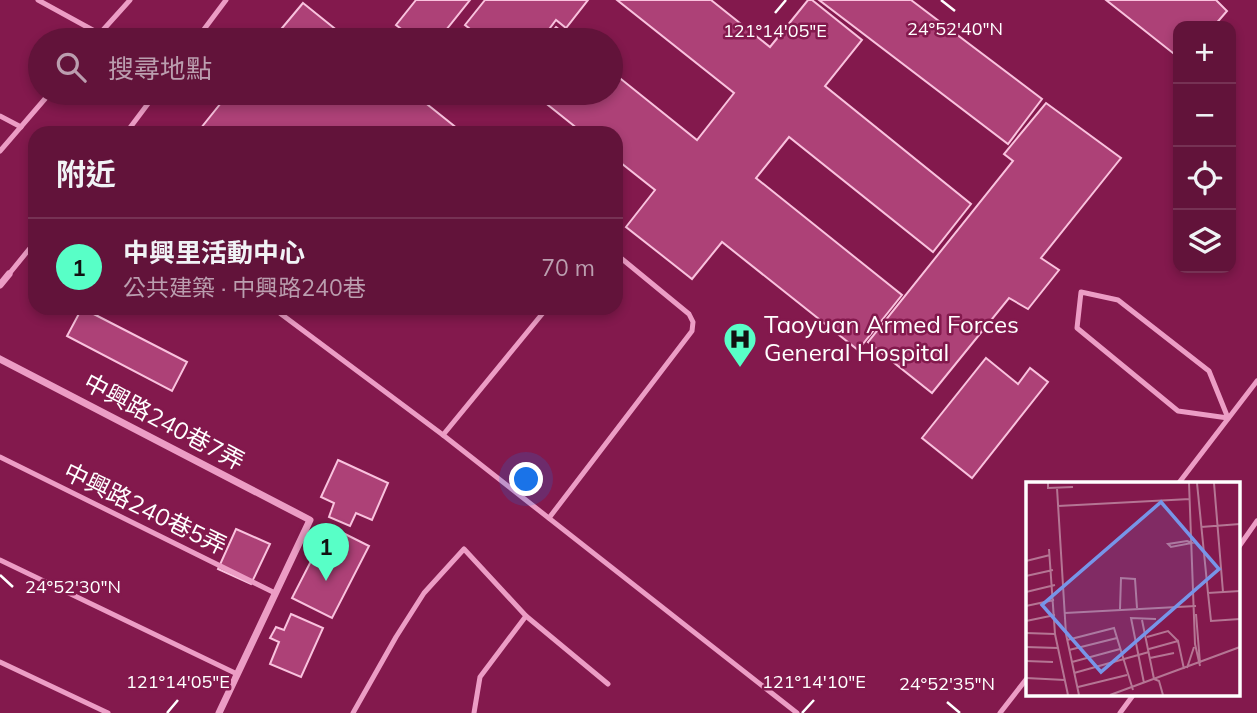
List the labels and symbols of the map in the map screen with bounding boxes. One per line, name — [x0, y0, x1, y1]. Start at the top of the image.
text: 24°52'40"N — [907, 17, 1003, 40]
text: 121°14'05"E — [723, 19, 827, 42]
place label: Taoyuan Armed Forces General Hospital — [764, 309, 1019, 367]
hospital icon: Taoyuan Armed Forces General Hospital — [721, 320, 759, 369]
street label: 中興路240巷7弄 — [79, 366, 250, 476]
street label: 中興路240巷5弄 — [59, 456, 232, 561]
your location — [509, 462, 543, 496]
inset map — [1026, 482, 1240, 696]
pin: 1 — [303, 523, 349, 581]
text: 24°52'30"N — [25, 575, 121, 598]
text: 121°14'05"E — [126, 670, 230, 693]
text: 121°14'10"E — [762, 670, 866, 693]
text: 24°52'35"N — [899, 672, 995, 695]

